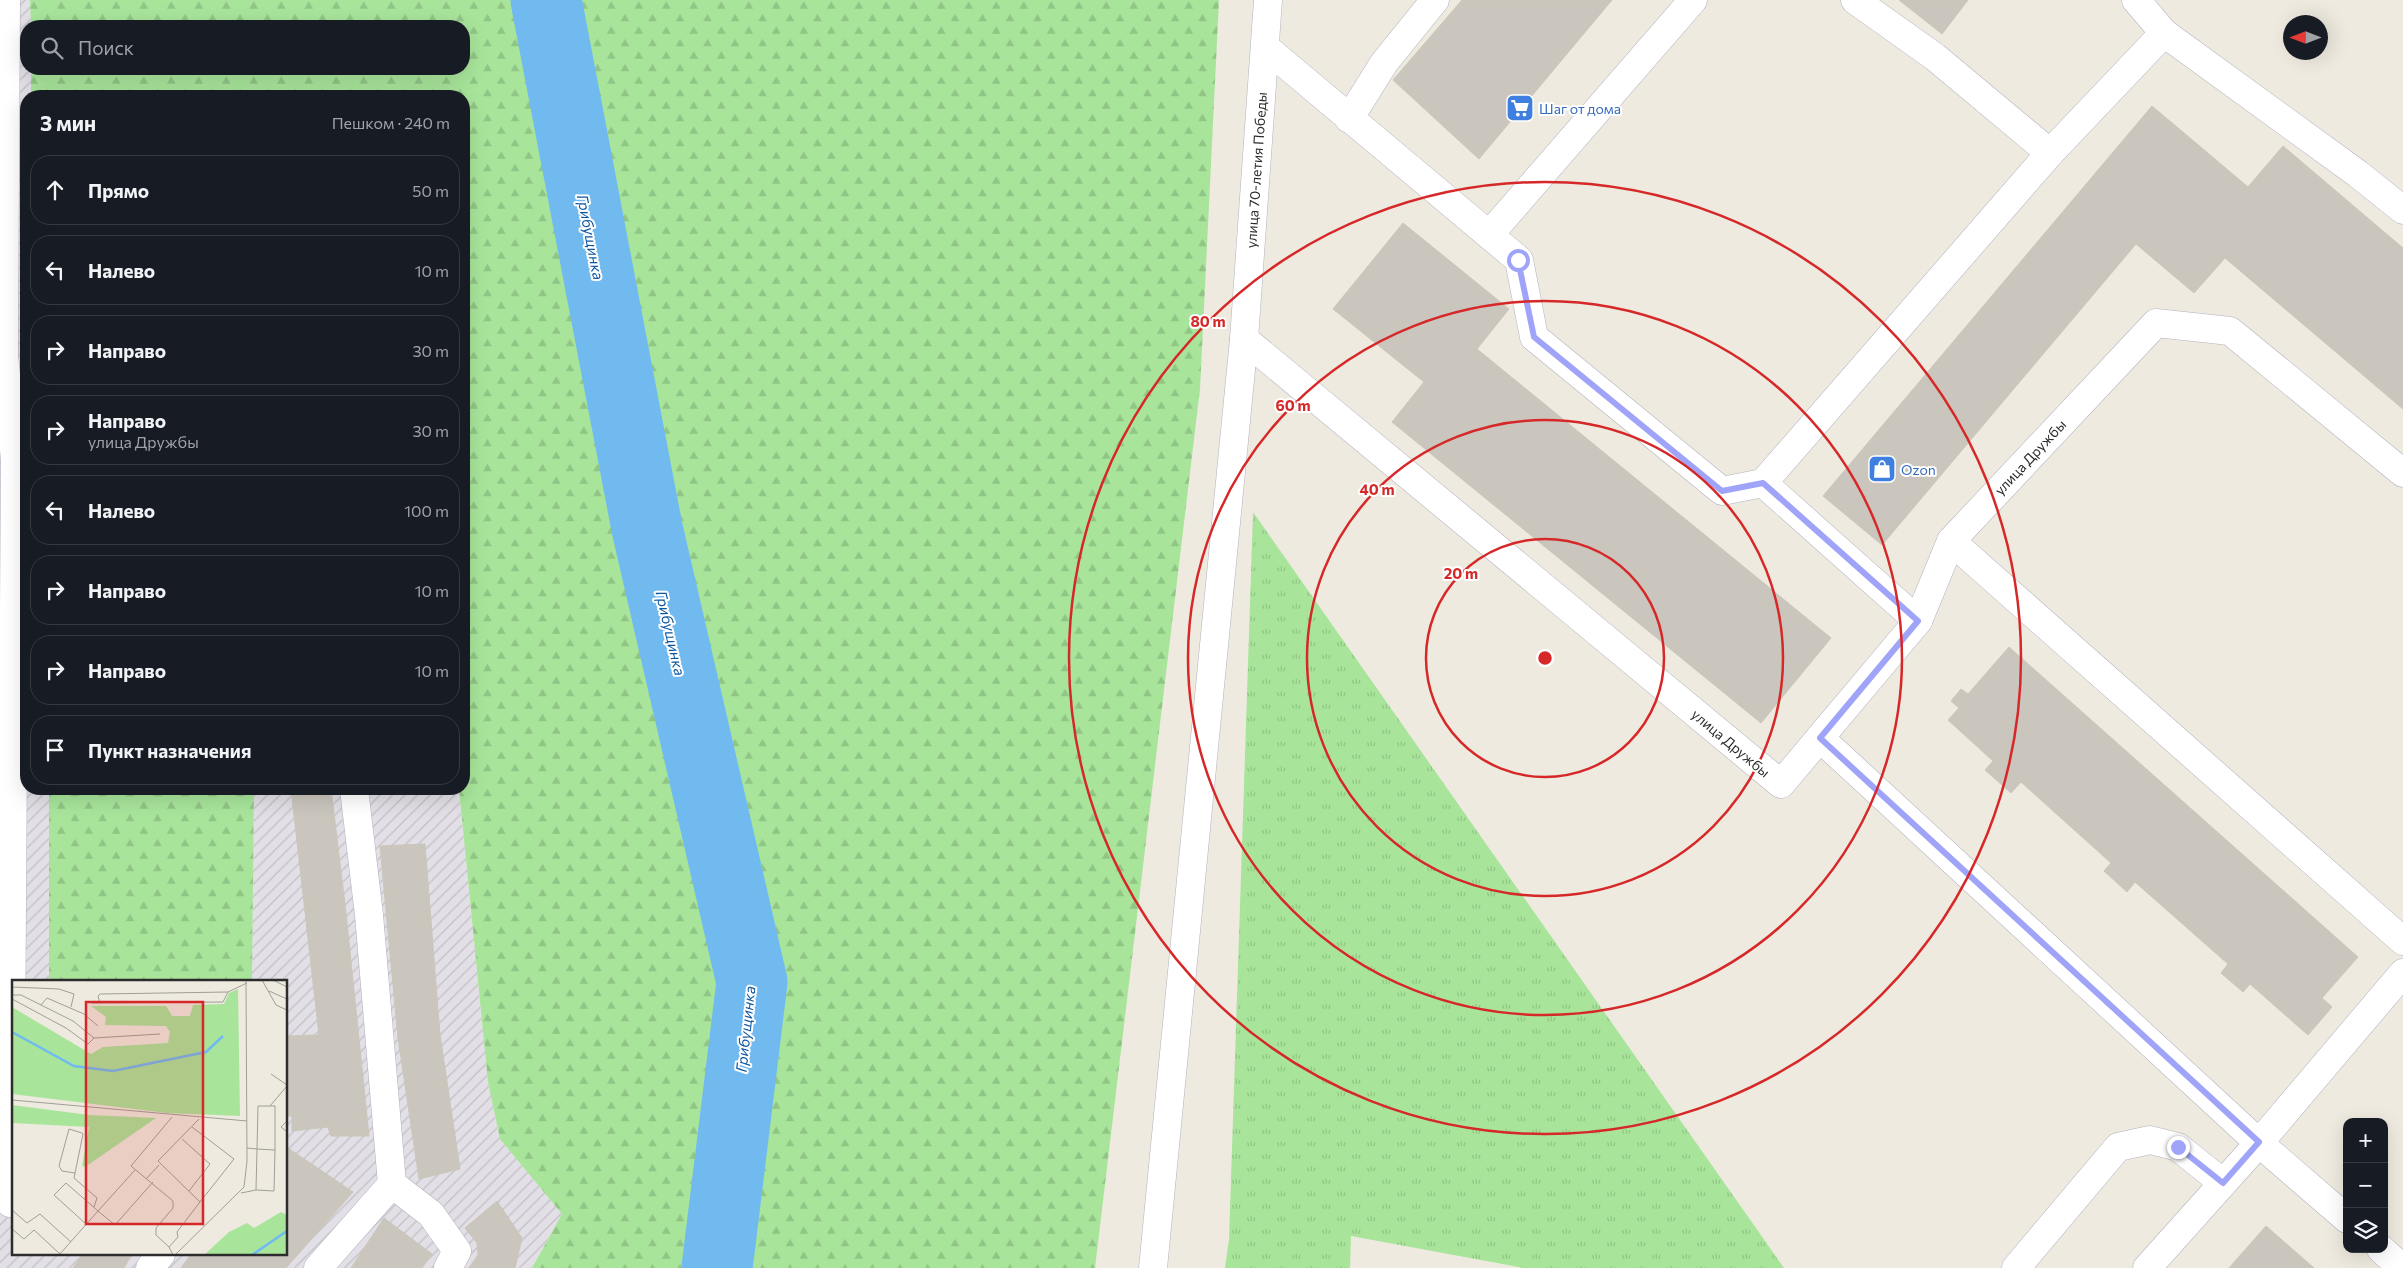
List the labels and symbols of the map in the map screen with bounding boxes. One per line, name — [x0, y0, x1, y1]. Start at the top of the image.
north arrow — [2283, 15, 2328, 60]
street label: улица 70-летия Победы — [1242, 91, 1270, 249]
supermarket icon: Шаг от дома — [1505, 93, 1535, 123]
place label: Шаг от дома — [1539, 100, 1621, 117]
water label: Грибущинка — [574, 193, 608, 281]
route start — [1507, 249, 1530, 272]
text: 80 m — [1190, 312, 1226, 330]
text: 60 m — [1275, 396, 1311, 414]
street label: улица Дружбы — [1991, 416, 2069, 498]
shop icon: Ozon — [1867, 454, 1897, 484]
place label: Ozon — [1901, 461, 1936, 478]
text: 40 m — [1359, 480, 1395, 498]
text: 20 m — [1444, 564, 1478, 582]
water label: Грибущинка — [652, 589, 690, 677]
centre of rings — [1536, 649, 1554, 667]
street label: улица Дружбы — [1688, 705, 1774, 781]
inset map — [12, 980, 288, 1256]
water label: Грибущинка — [732, 985, 758, 1073]
route end — [2167, 1136, 2190, 1159]

